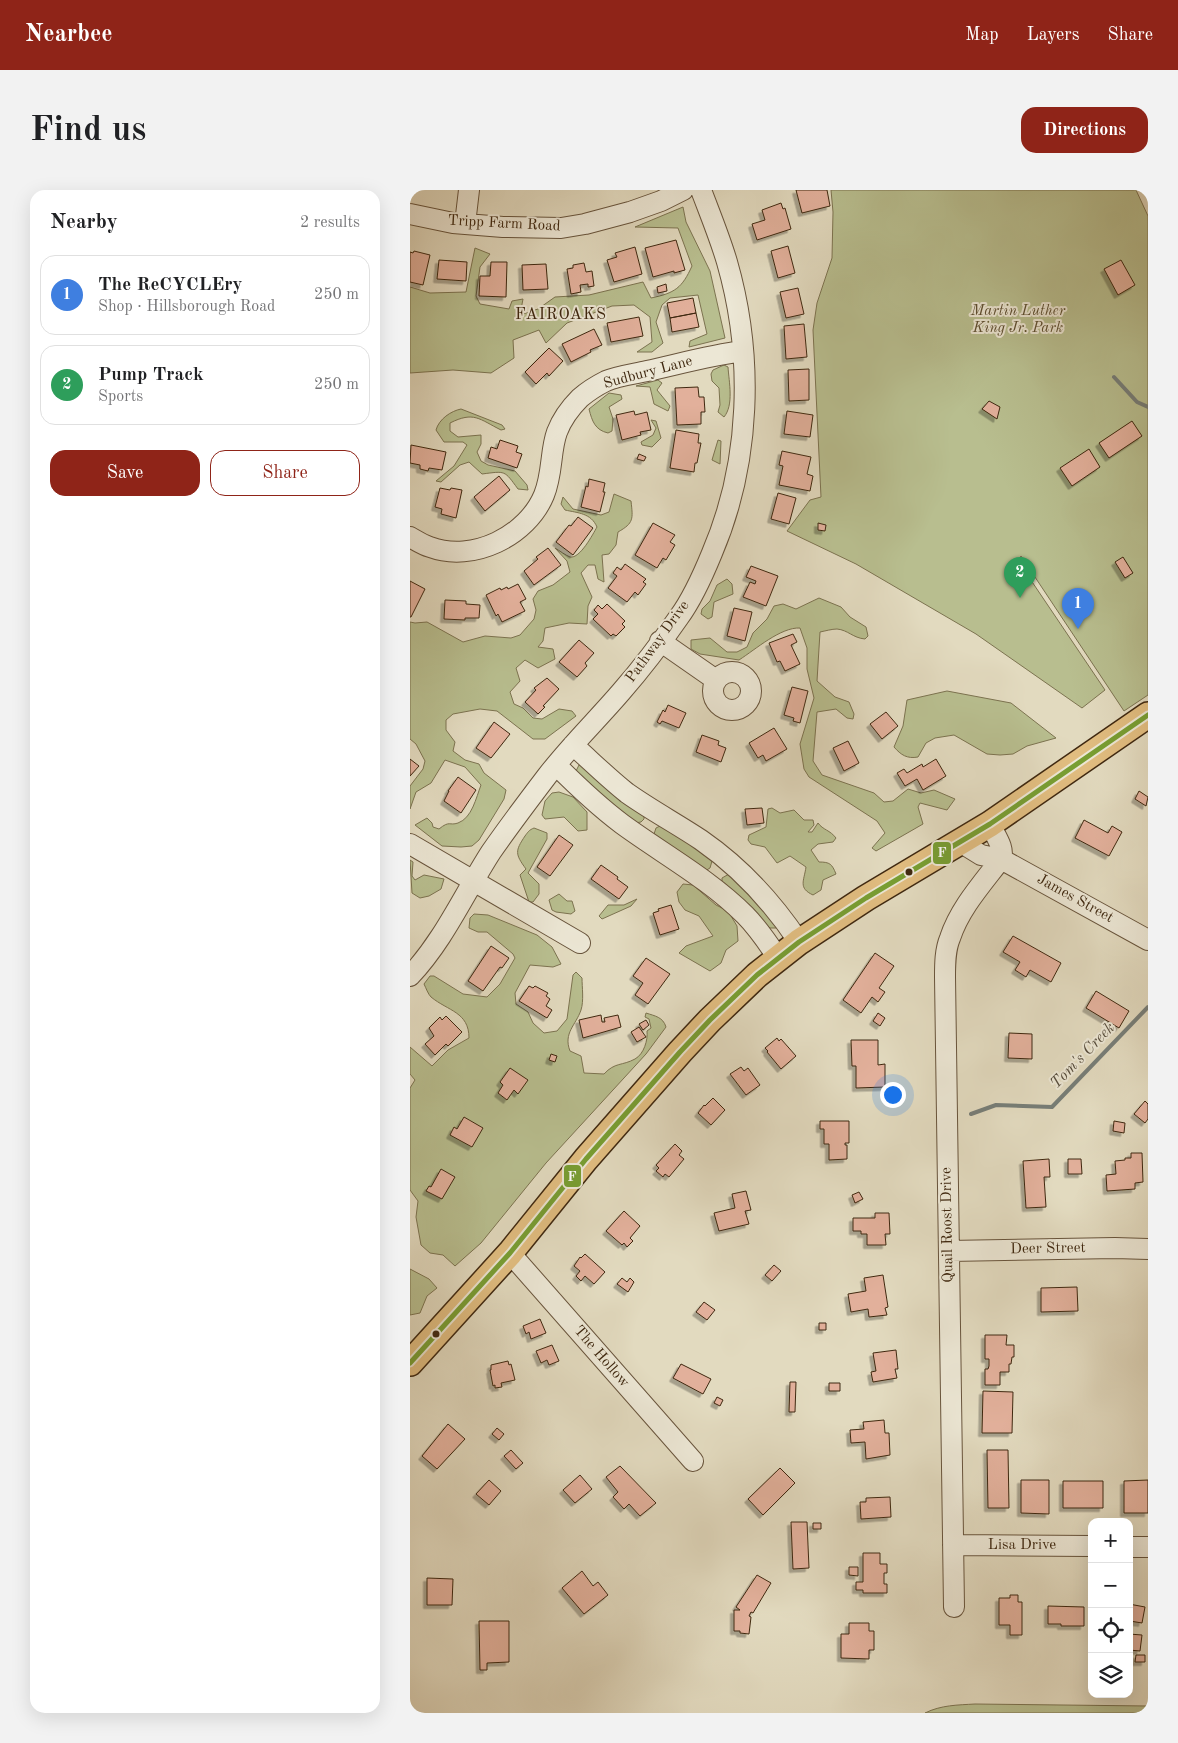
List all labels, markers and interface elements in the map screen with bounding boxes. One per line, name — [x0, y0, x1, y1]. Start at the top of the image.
text: Nearbee — [25, 23, 113, 47]
text: Map — [965, 26, 999, 44]
text: Layers — [1027, 26, 1079, 44]
text: Share — [1107, 26, 1153, 44]
button: Directions — [1021, 107, 1148, 153]
text: Find us — [30, 113, 146, 148]
text: Nearby — [50, 212, 118, 233]
street label: Tripp Farm Road — [447, 214, 561, 234]
text: 2 results — [300, 215, 360, 231]
text: The ReCYCLEry — [98, 276, 242, 295]
text: 1 — [62, 287, 72, 303]
text: 250 m — [314, 287, 359, 303]
text: Shop · Hillsborough Road — [98, 299, 275, 315]
park label: Martin Luther King Jr. Park — [970, 304, 1066, 336]
district label: FAIROAKS — [515, 307, 607, 323]
street label: Sudbury Lane — [602, 354, 694, 392]
text: Pump Track — [98, 366, 204, 385]
text: 2 — [62, 377, 72, 393]
text: 250 m — [314, 377, 359, 393]
text: Sports — [98, 389, 143, 405]
button: Save — [50, 450, 200, 496]
button: Share — [210, 450, 360, 496]
pin: 2 — [1004, 557, 1036, 598]
pin: 1 — [1062, 588, 1094, 629]
street label: Pathway Drive — [623, 598, 693, 686]
line badge: F — [932, 841, 952, 865]
text: F — [937, 846, 947, 860]
unlabelled marker — [904, 867, 914, 877]
street label: James Street — [1034, 872, 1116, 926]
water label: Tom's Creek — [1048, 1020, 1118, 1092]
your location — [880, 1082, 906, 1108]
line badge: F — [563, 1164, 582, 1188]
street label: Quail Roost Drive — [939, 1167, 957, 1283]
text: F — [567, 1170, 577, 1184]
street label: Deer Street — [1010, 1241, 1086, 1257]
street label: The Hollow — [570, 1323, 632, 1391]
unlabelled marker — [431, 1329, 441, 1339]
map controls — [1088, 1518, 1133, 1698]
button: + — [1088, 1518, 1133, 1563]
street label: Lisa Drive — [988, 1538, 1056, 1553]
button: − — [1088, 1563, 1133, 1608]
button: locate — [1088, 1608, 1133, 1653]
button: layers — [1088, 1653, 1133, 1698]

